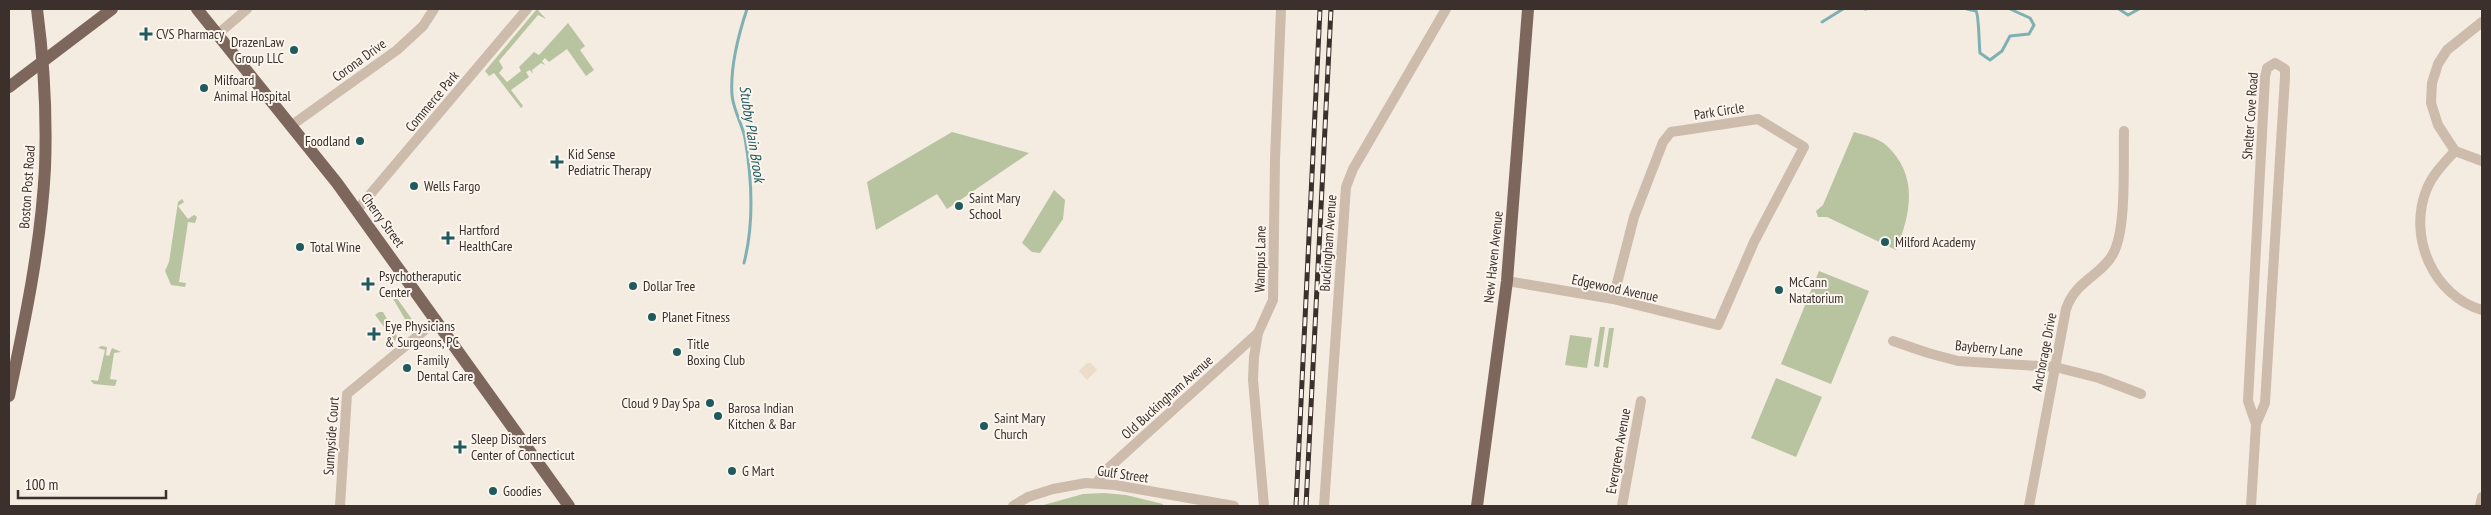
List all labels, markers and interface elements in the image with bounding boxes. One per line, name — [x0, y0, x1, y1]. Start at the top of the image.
place label: CVS Pharmacy — [156, 25, 225, 43]
marker: CVS Pharmacy — [140, 28, 152, 40]
place label: DrazenLaw Group LLC — [231, 33, 285, 67]
street label: Corona Drive — [329, 34, 390, 86]
marker: DrazenLaw Group LLC — [288, 44, 300, 56]
street label: Commerce Park — [401, 66, 463, 135]
place label: Milfoard Animal Hospital — [214, 71, 292, 105]
street label: Shelter Cove Road — [2238, 72, 2262, 160]
marker: Milfoard Animal Hospital — [198, 82, 210, 94]
water label: Stubby Plain Brook — [735, 84, 770, 186]
street label: Park Circle — [1693, 98, 1746, 124]
place label: Foodland — [305, 132, 350, 150]
marker: Foodland — [354, 135, 366, 147]
street label: Boston Post Road — [15, 145, 39, 229]
place label: Kid Sense Pediatric Therapy — [568, 145, 652, 179]
marker: Kid Sense Pediatric Therapy — [550, 155, 564, 169]
place label: Wells Fargo — [424, 177, 480, 195]
marker: Wells Fargo — [408, 180, 420, 192]
street label: Cherry Street — [357, 189, 409, 251]
place label: Saint Mary School — [969, 189, 1021, 223]
street label: Buckingham Avenue — [1316, 194, 1340, 292]
marker: Saint Mary School — [953, 200, 965, 212]
street label: New Haven Avenue — [1479, 210, 1507, 304]
place label: Hartford HealthCare — [459, 221, 513, 255]
street label: Wampus Lane — [1250, 225, 1270, 292]
marker: Hartford HealthCare — [441, 231, 455, 245]
place label: Milford Academy — [1895, 233, 1976, 251]
marker: Milford Academy — [1879, 236, 1891, 248]
place label: Total Wine — [310, 238, 361, 256]
marker: Total Wine — [294, 241, 306, 253]
place label: Psychotheraputic Center — [379, 267, 461, 301]
street label: Edgewood Avenue — [1570, 270, 1660, 306]
place label: McCann Natatorium — [1789, 273, 1843, 307]
marker: Psychotheraputic Center — [361, 277, 375, 291]
place label: Dollar Tree — [643, 277, 696, 295]
marker: Dollar Tree — [627, 280, 639, 292]
marker: McCann Natatorium — [1773, 284, 1785, 296]
place label: Planet Fitness — [662, 308, 730, 326]
marker: Planet Fitness — [646, 311, 658, 323]
street label: Anchorage Drive — [2028, 311, 2060, 393]
place label: Eye Physicians & Surgeons, PC — [385, 317, 459, 351]
marker: Eye Physicians & Surgeons, PC — [367, 327, 381, 341]
place label: Title Boxing Club — [687, 335, 745, 369]
street label: Bayberry Lane — [1954, 336, 2024, 360]
marker: Title Boxing Club — [671, 346, 683, 358]
place label: Family Dental Care — [417, 351, 474, 385]
street label: Old Buckingham Avenue — [1117, 351, 1217, 443]
marker: Family Dental Care — [401, 362, 413, 374]
place label: Cloud 9 Day Spa — [621, 394, 700, 412]
street label: Sunnyside Court — [319, 396, 343, 476]
marker: Cloud 9 Day Spa — [704, 397, 716, 409]
place label: Barosa Indian Kitchen & Bar — [728, 399, 796, 433]
street label: Evergreen Avenue — [1602, 407, 1634, 495]
place label: Saint Mary Church — [994, 409, 1046, 443]
marker: Barosa Indian Kitchen & Bar — [712, 410, 724, 422]
marker: Saint Mary Church — [978, 420, 990, 432]
place label: Sleep Disorders Center of Connecticut — [471, 430, 575, 464]
marker: Sleep Disorders Center of Connecticut — [453, 440, 467, 454]
street label: Gulf Street — [1096, 461, 1150, 487]
place label: G Mart — [742, 462, 775, 480]
marker: G Mart — [726, 465, 738, 477]
scale bar — [18, 468, 165, 500]
text: 100 m — [25, 475, 58, 494]
place label: Goodies — [503, 482, 542, 500]
marker: Goodies — [487, 485, 499, 497]

